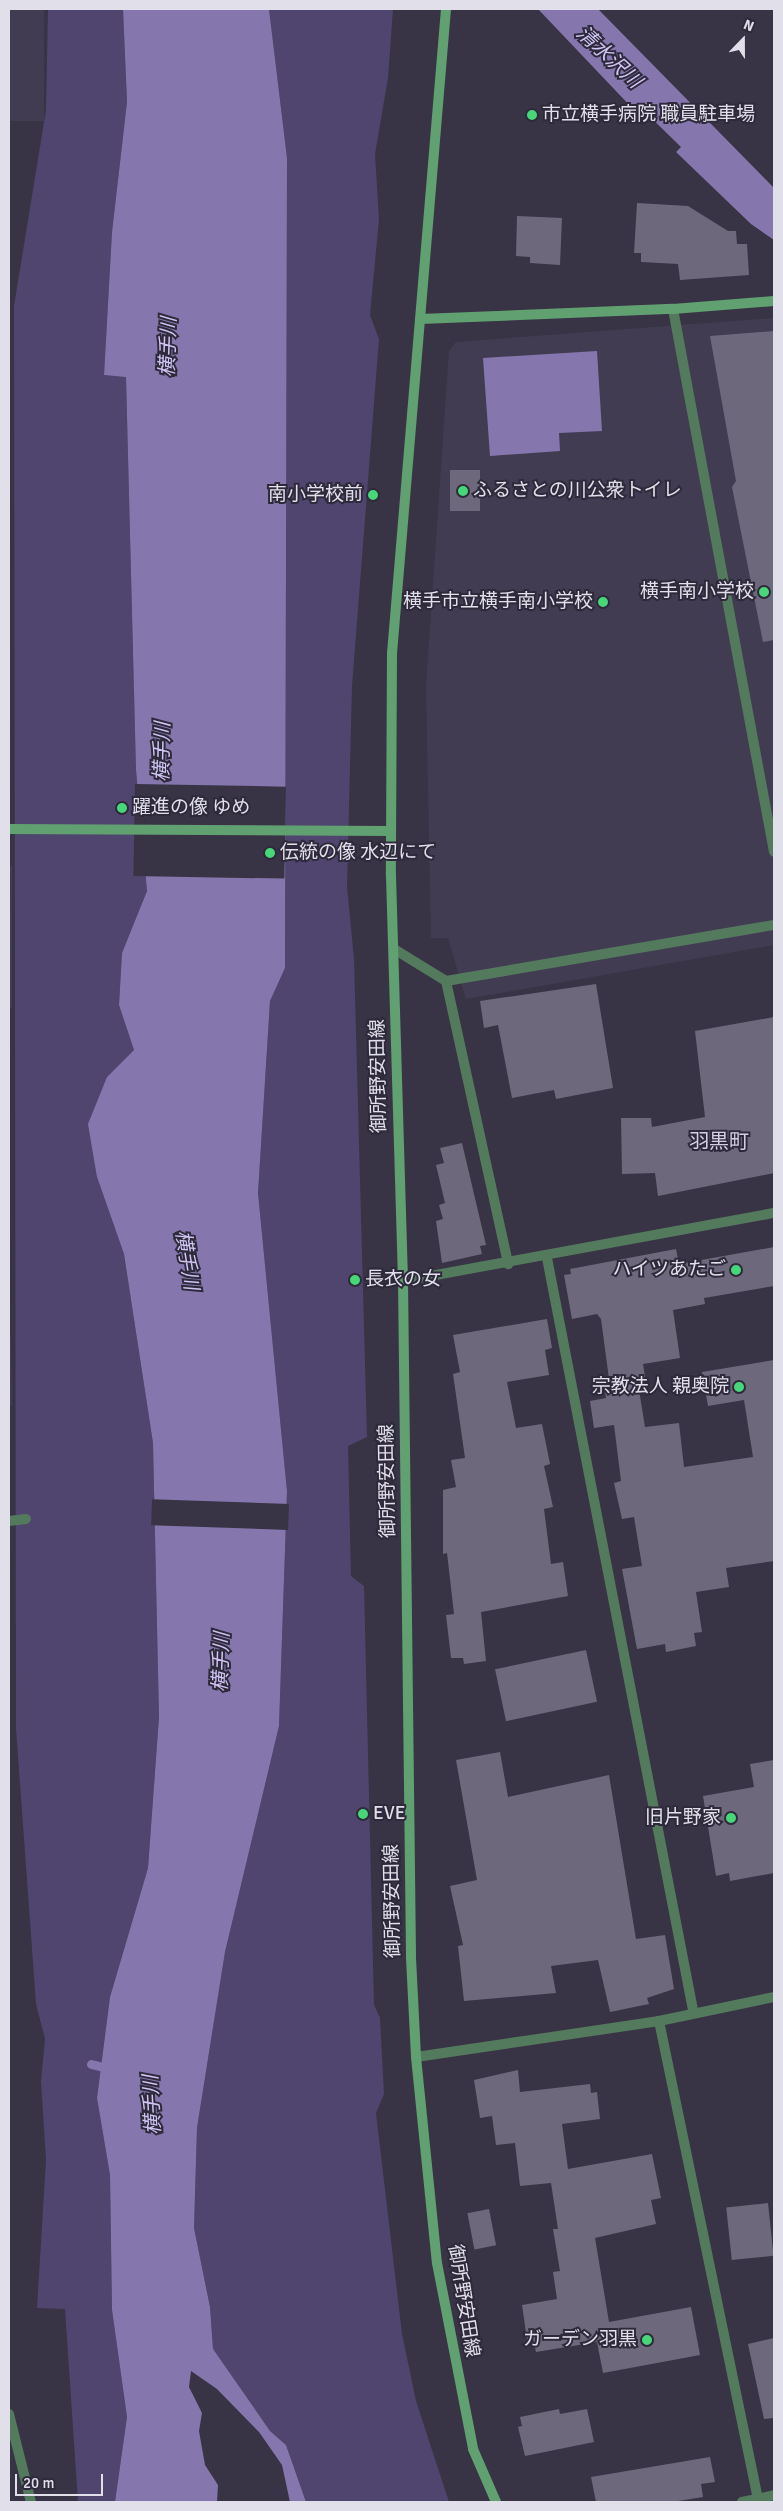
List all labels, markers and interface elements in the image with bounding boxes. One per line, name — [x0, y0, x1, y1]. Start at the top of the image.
north arrow — [718, 15, 768, 65]
text: N — [741, 16, 757, 35]
water label: 清水沢川 — [572, 21, 646, 93]
place label: 市立横手病院 職員駐車場 — [542, 104, 755, 126]
marker: 市立横手病院 職員駐車場 — [526, 109, 538, 121]
water label: 横手川 — [155, 317, 181, 377]
place label: ふるさとの川公衆トイレ — [473, 480, 682, 502]
place label: 南小学校前 — [268, 484, 363, 506]
marker: ふるさとの川公衆トイレ — [457, 485, 469, 497]
marker: 南小学校前 — [367, 489, 379, 501]
place label: 横手南小学校 — [640, 581, 754, 603]
marker: 横手南小学校 — [758, 586, 770, 598]
place label: 横手市立横手南小学校 — [403, 591, 593, 613]
marker: 横手市立横手南小学校 — [597, 596, 609, 608]
water label: 横手川 — [149, 722, 175, 782]
place label: 躍進の像 ゆめ — [132, 797, 250, 819]
marker: 躍進の像 ゆめ — [116, 802, 128, 814]
place label: 伝統の像 水辺にて — [280, 842, 436, 864]
marker: 伝統の像 水辺にて — [264, 847, 276, 859]
street label: 御所野安田線 — [367, 1019, 391, 1133]
district label: 羽黒町 — [689, 1129, 749, 1153]
water label: 横手川 — [170, 1228, 204, 1292]
place label: ハイツあたご — [612, 1259, 726, 1281]
marker: ハイツあたご — [730, 1264, 742, 1276]
place label: 長衣の女 — [365, 1269, 441, 1291]
marker: 長衣の女 — [349, 1274, 361, 1286]
place label: 宗教法人 親奥院 — [592, 1376, 729, 1398]
marker: 宗教法人 親奥院 — [733, 1381, 745, 1393]
street label: 御所野安田線 — [376, 1424, 400, 1538]
water label: 横手川 — [208, 1632, 234, 1692]
place label: EVE — [373, 1803, 405, 1825]
place label: 旧片野家 — [645, 1807, 721, 1829]
marker: EVE — [357, 1808, 369, 1820]
marker: 旧片野家 — [725, 1812, 737, 1824]
street label: 御所野安田線 — [381, 1844, 405, 1958]
water label: 横手川 — [138, 2074, 166, 2136]
street label: 御所野安田線 — [443, 2243, 483, 2359]
place label: ガーデン羽黒 — [523, 2329, 637, 2351]
marker: ガーデン羽黒 — [641, 2334, 653, 2346]
scale bar — [18, 2464, 105, 2496]
text: 20 m — [23, 2474, 54, 2492]

